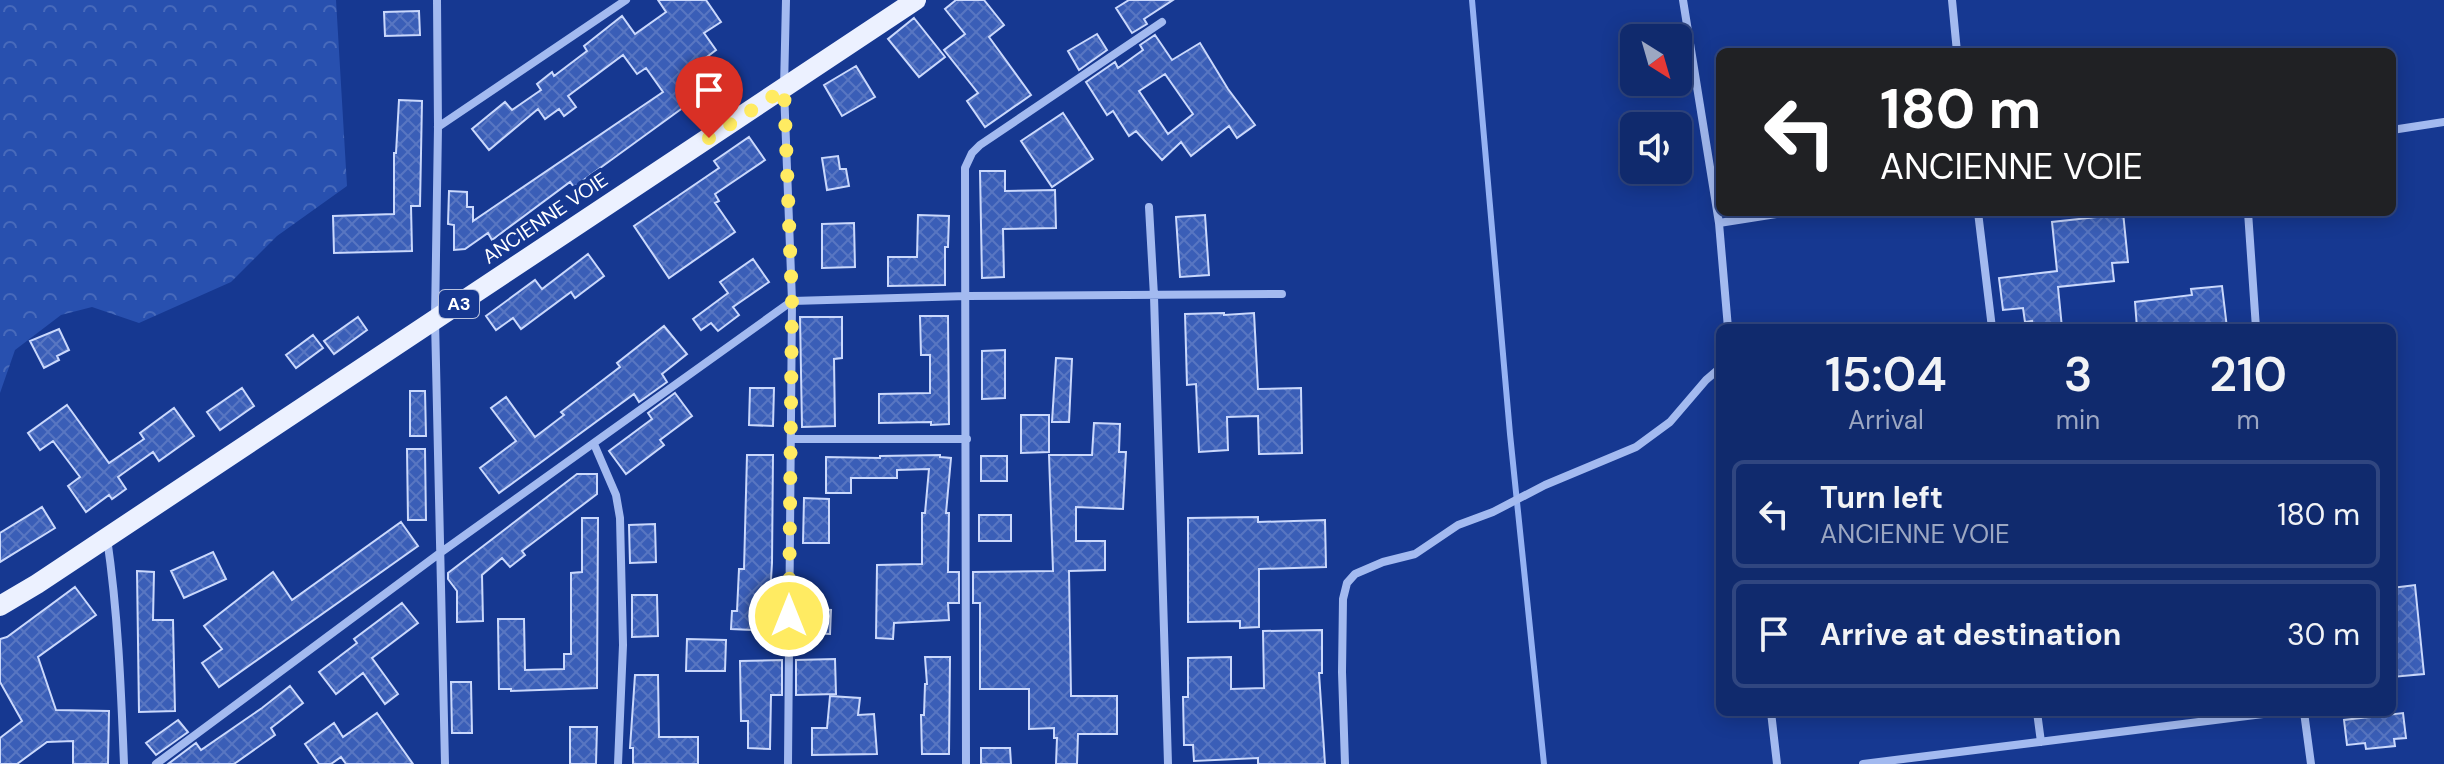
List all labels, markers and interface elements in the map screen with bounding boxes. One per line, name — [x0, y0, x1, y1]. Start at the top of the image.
north arrow — [1620, 24, 1692, 96]
map controls — [1620, 24, 1692, 184]
pin — [675, 56, 743, 138]
icon: arrive — [687, 68, 731, 112]
text: 180 m — [1880, 72, 2041, 145]
icon: left — [1748, 80, 1852, 184]
button: sound — [1620, 112, 1692, 184]
text: ANCIENNE VOIE — [1880, 143, 2143, 190]
street label: ANCIENNE VOIE — [477, 166, 613, 270]
road number: A3 — [439, 290, 479, 318]
text: 15:04 — [1825, 343, 1947, 406]
text: 3 — [2064, 343, 2092, 406]
text: 210 — [2209, 343, 2287, 406]
text: Arrival — [1848, 403, 1924, 437]
text: min — [2056, 403, 2100, 437]
text: m — [2236, 403, 2260, 437]
text: Turn left — [1820, 478, 1943, 517]
icon: left — [1752, 492, 1796, 536]
text: 180 m — [2277, 495, 2360, 534]
text: ANCIENNE VOIE — [1820, 517, 2010, 551]
position arrow — [747, 574, 831, 658]
icon: arrive — [1752, 612, 1796, 656]
text: Arrive at destination — [1820, 615, 2121, 654]
text: 30 m — [2287, 615, 2360, 654]

